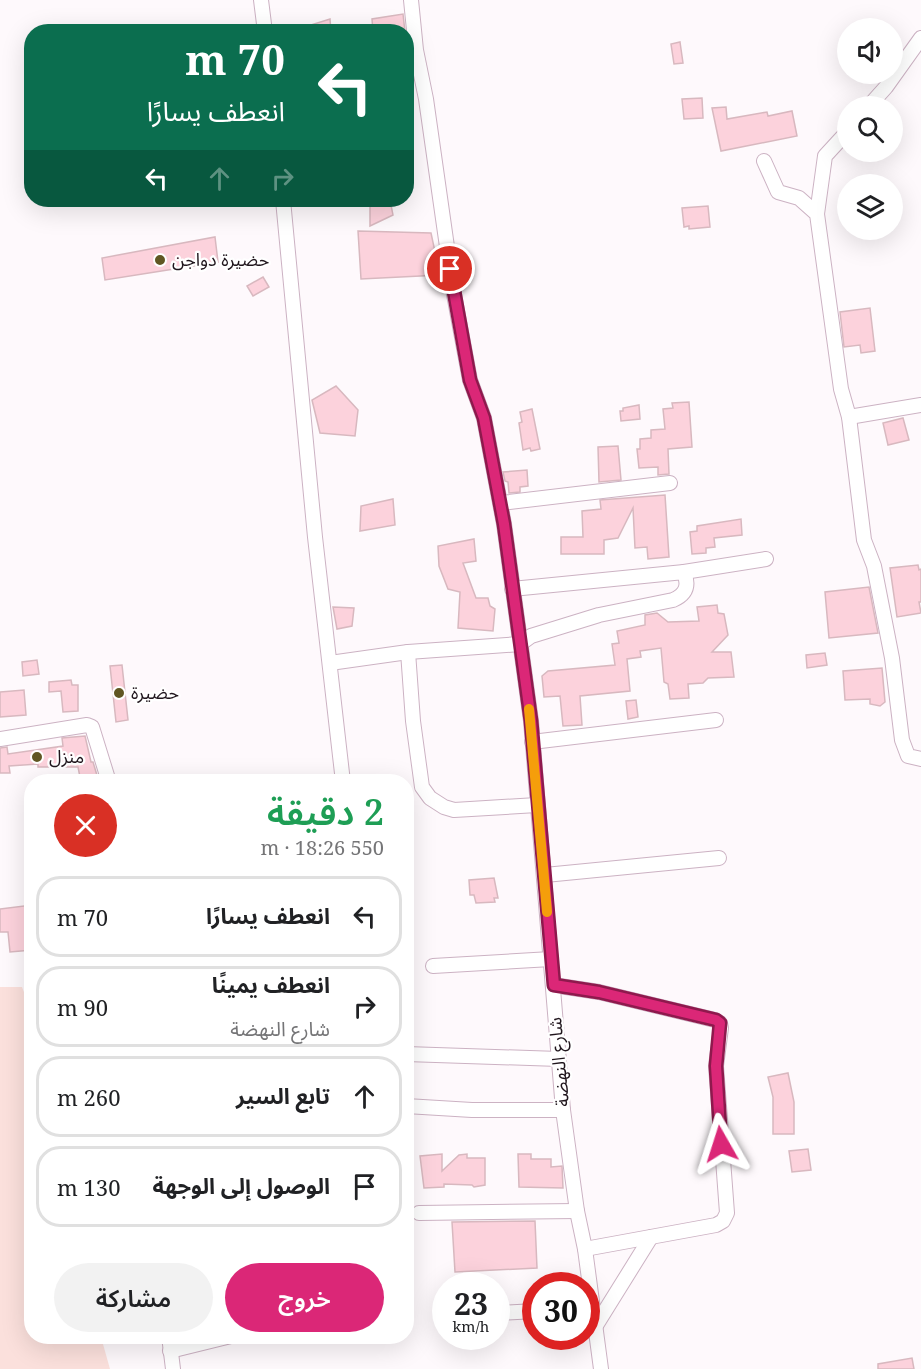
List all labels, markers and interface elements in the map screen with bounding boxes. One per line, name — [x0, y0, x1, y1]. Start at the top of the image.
map controls — [837, 18, 903, 240]
button: sound — [837, 18, 903, 84]
text: 70 m — [185, 30, 285, 87]
icon: left — [306, 48, 384, 126]
text: انعطف يسارًا — [147, 92, 285, 129]
button: search — [837, 96, 903, 162]
icon: left — [140, 162, 173, 195]
icon: ahead — [203, 162, 236, 195]
icon: right — [266, 162, 299, 195]
button: layers — [837, 174, 903, 240]
pin — [424, 243, 475, 294]
place label: حضيرة دواجن — [172, 247, 269, 271]
icon: arrive — [433, 252, 466, 285]
marker: حضيرة دواجن — [153, 253, 167, 267]
place label: حضيرة — [131, 680, 179, 704]
marker: حضيرة — [112, 686, 126, 700]
place label: منزل — [49, 744, 84, 768]
marker: منزل — [30, 750, 44, 764]
text: 2 دقيقة — [267, 787, 384, 836]
button: close — [54, 794, 117, 857]
text: 550 m · 18:26 — [261, 834, 384, 861]
text: انعطف يسارًا — [206, 900, 330, 930]
icon: left — [348, 900, 381, 933]
text: 70 m — [57, 902, 108, 932]
text: انعطف يمينًا — [212, 969, 330, 999]
icon: right — [348, 990, 381, 1023]
text: 90 m — [57, 992, 108, 1022]
text: شارع النهضة — [230, 1015, 330, 1042]
street label: شارع النهضة — [542, 1016, 577, 1108]
text: تابع السير — [236, 1080, 330, 1110]
icon: ahead — [348, 1080, 381, 1113]
text: 260 m — [57, 1082, 120, 1112]
position arrow — [689, 1112, 753, 1176]
text: الوصول إلى الوجهة — [152, 1170, 330, 1200]
icon: arrive — [348, 1170, 381, 1203]
text: 130 m — [57, 1172, 120, 1202]
button: مشاركة — [54, 1263, 213, 1332]
button: خروج — [225, 1263, 384, 1332]
speed limit sign: 30 — [522, 1272, 600, 1350]
text: 23 — [454, 1283, 488, 1324]
text: km/h — [453, 1316, 489, 1336]

